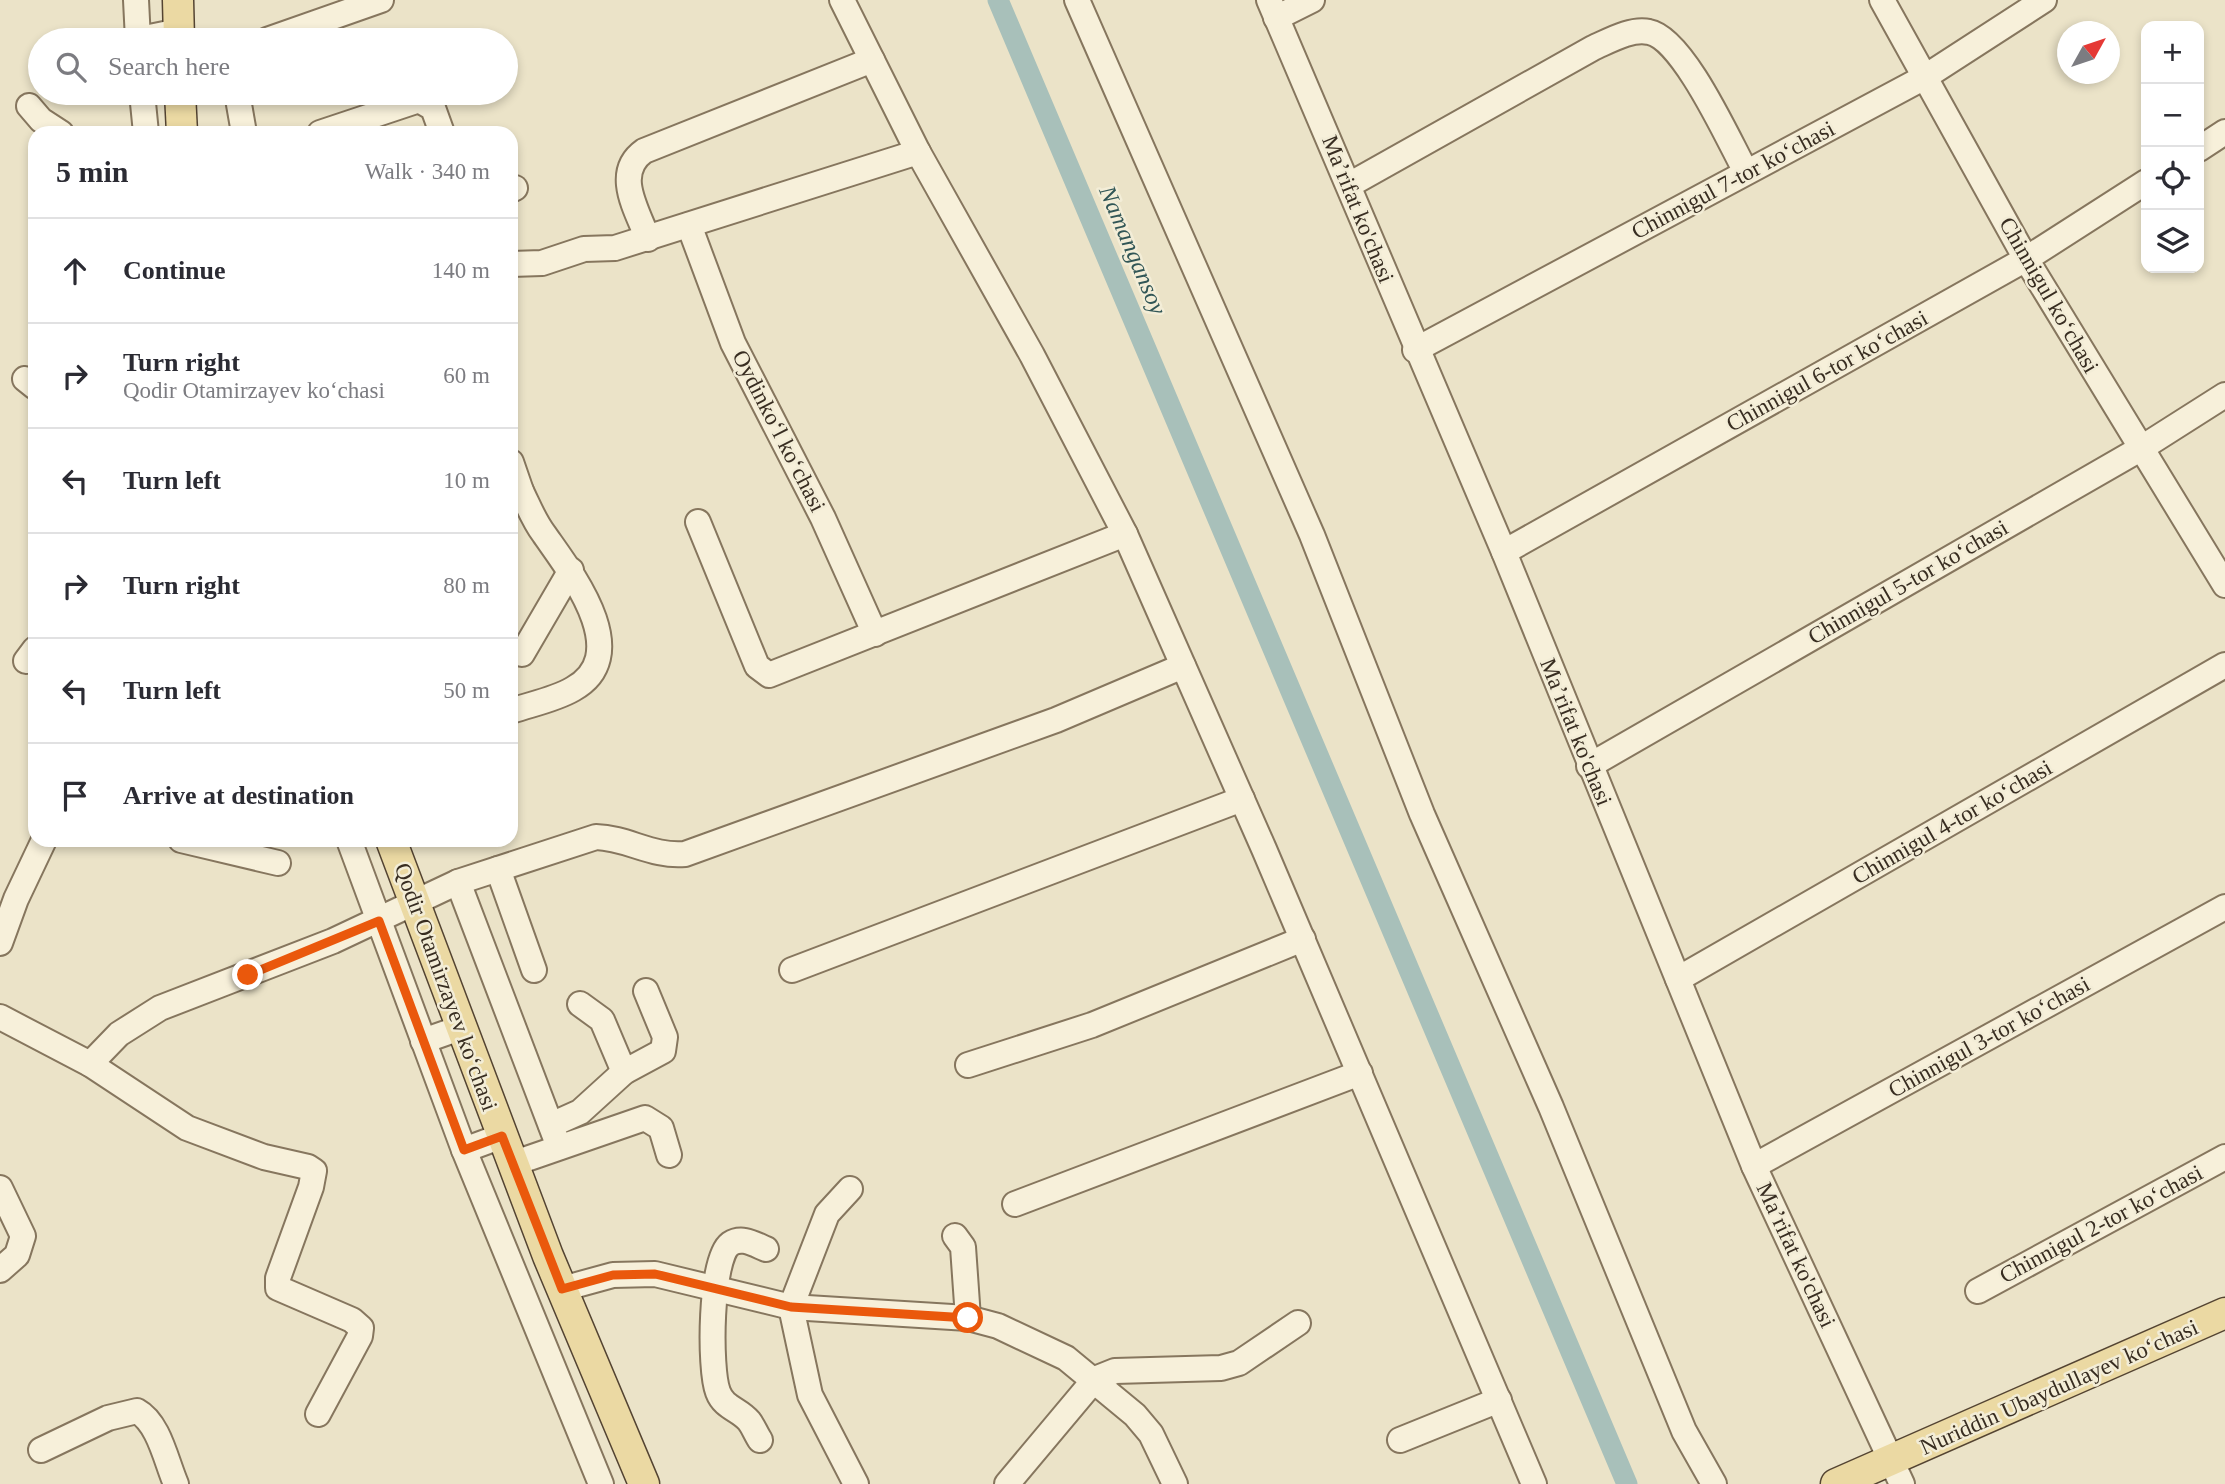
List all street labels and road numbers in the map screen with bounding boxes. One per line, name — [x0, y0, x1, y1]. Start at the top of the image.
street label: Chinnigul 7-tor koʻchasi — [1627, 116, 1839, 244]
street label: Maʼrifat ko'chasi — [1317, 132, 1399, 286]
street label: Chinnigul koʻchasi — [1994, 213, 2104, 377]
street label: Chinnigul 6-tor koʻchasi — [1722, 305, 1932, 437]
street label: Oydinkoʻl koʻchasi — [727, 346, 831, 516]
street label: Chinnigul 5-tor koʻchasi — [1804, 515, 2012, 649]
street label: Maʼrifat ko'chasi — [1535, 655, 1617, 809]
street label: Chinnigul 4-tor koʻchasi — [1848, 755, 2056, 889]
street label: Qodir Otamirzayev koʻchasi — [389, 860, 503, 1114]
street label: Chinnigul 3-tor koʻchasi — [1884, 971, 2094, 1103]
street label: Chinnigul 2-tor koʻchasi — [1995, 1160, 2207, 1288]
street label: Maʼrifat ko'chasi — [1752, 1179, 1840, 1331]
street label: Nuriddin Ubaydullayev koʻchasi — [1916, 1314, 2202, 1460]

